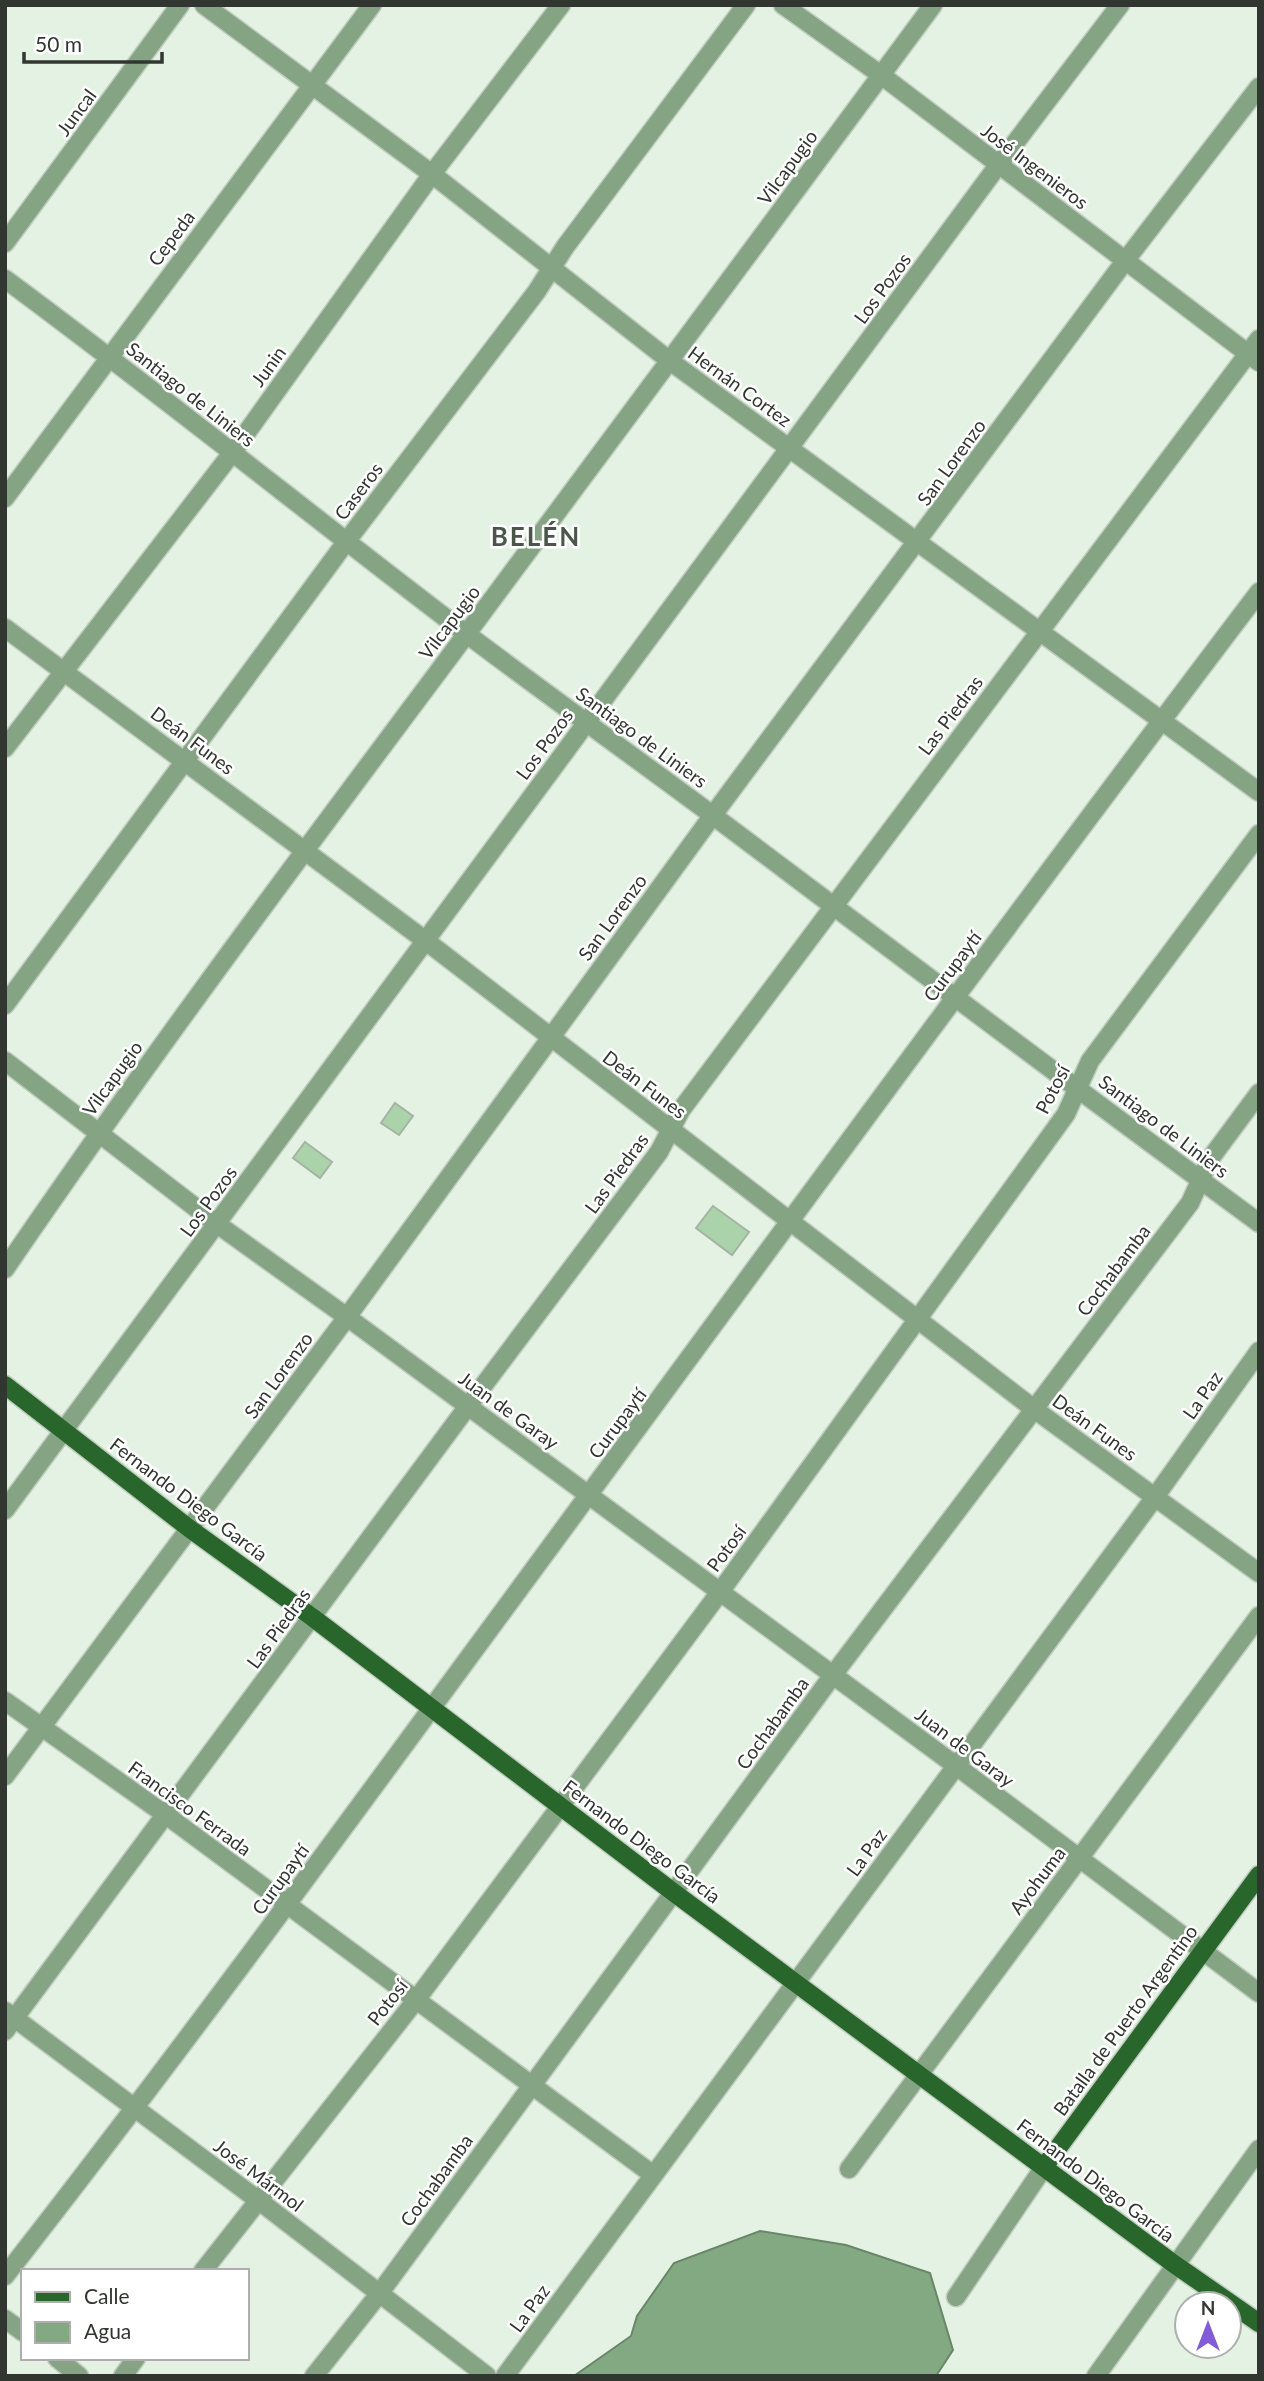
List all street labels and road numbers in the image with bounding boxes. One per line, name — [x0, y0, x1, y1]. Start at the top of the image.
street label: Juncal — [51, 84, 101, 140]
street label: José Ingenieros — [977, 118, 1093, 214]
street label: Vilcapugio — [752, 125, 822, 209]
street label: Cepeda — [143, 206, 199, 270]
street label: Los Pozos — [849, 248, 915, 328]
street label: Santiago de Liniers — [122, 337, 260, 451]
street label: Junin — [246, 341, 290, 391]
street label: Hernán Cortez — [684, 341, 796, 431]
street label: San Lorenzo — [912, 414, 990, 510]
street label: Caseros — [329, 458, 387, 524]
street label: Vilcapugio — [414, 580, 484, 664]
street label: Las Piedras — [913, 671, 987, 759]
street label: Santiago de Liniers — [572, 682, 712, 792]
street label: Deán Funes — [147, 701, 239, 779]
street label: Los Pozos — [511, 704, 577, 784]
street label: San Lorenzo — [573, 869, 651, 965]
street label: Curupaytí — [918, 925, 987, 1006]
street label: Vilcapugio — [77, 1036, 147, 1120]
street label: Deán Funes — [599, 1045, 691, 1123]
street label: Potosí — [1030, 1059, 1075, 1117]
street label: Santiago de Liniers — [1094, 1070, 1234, 1182]
street label: Las Piedras — [579, 1128, 653, 1218]
street label: Los Pozos — [175, 1161, 241, 1241]
street label: Cochabamba — [1071, 1220, 1155, 1320]
street label: San Lorenzo — [239, 1327, 317, 1423]
street label: Juan de Garay — [455, 1366, 564, 1454]
street label: La Paz — [1177, 1367, 1227, 1423]
street label: Curupaytí — [583, 1382, 652, 1463]
street label: Deán Funes — [1048, 1389, 1142, 1465]
street label: Fernando Diego García — [106, 1432, 272, 1566]
street label: Potosí — [701, 1519, 751, 1576]
street label: Las Piedras — [241, 1583, 315, 1673]
street label: Cochabamba — [731, 1672, 813, 1774]
street label: Juan de Garay — [911, 1702, 1019, 1792]
street label: Francisco Ferrada — [124, 1756, 256, 1860]
street label: Fernando Diego García — [559, 1774, 725, 1908]
street label: La Paz — [841, 1824, 891, 1880]
street label: Curupaytí — [247, 1838, 314, 1919]
street label: Ayohuma — [1004, 1842, 1070, 1918]
street label: Batalla de Puerto Argentino — [1048, 1920, 1202, 2120]
street label: Potosí — [362, 1973, 413, 2030]
street label: Fernando Diego García — [1013, 2113, 1179, 2247]
street label: Cochabamba — [395, 2129, 477, 2231]
street label: José Mármol — [210, 2134, 308, 2216]
street label: La Paz — [504, 2280, 554, 2336]

